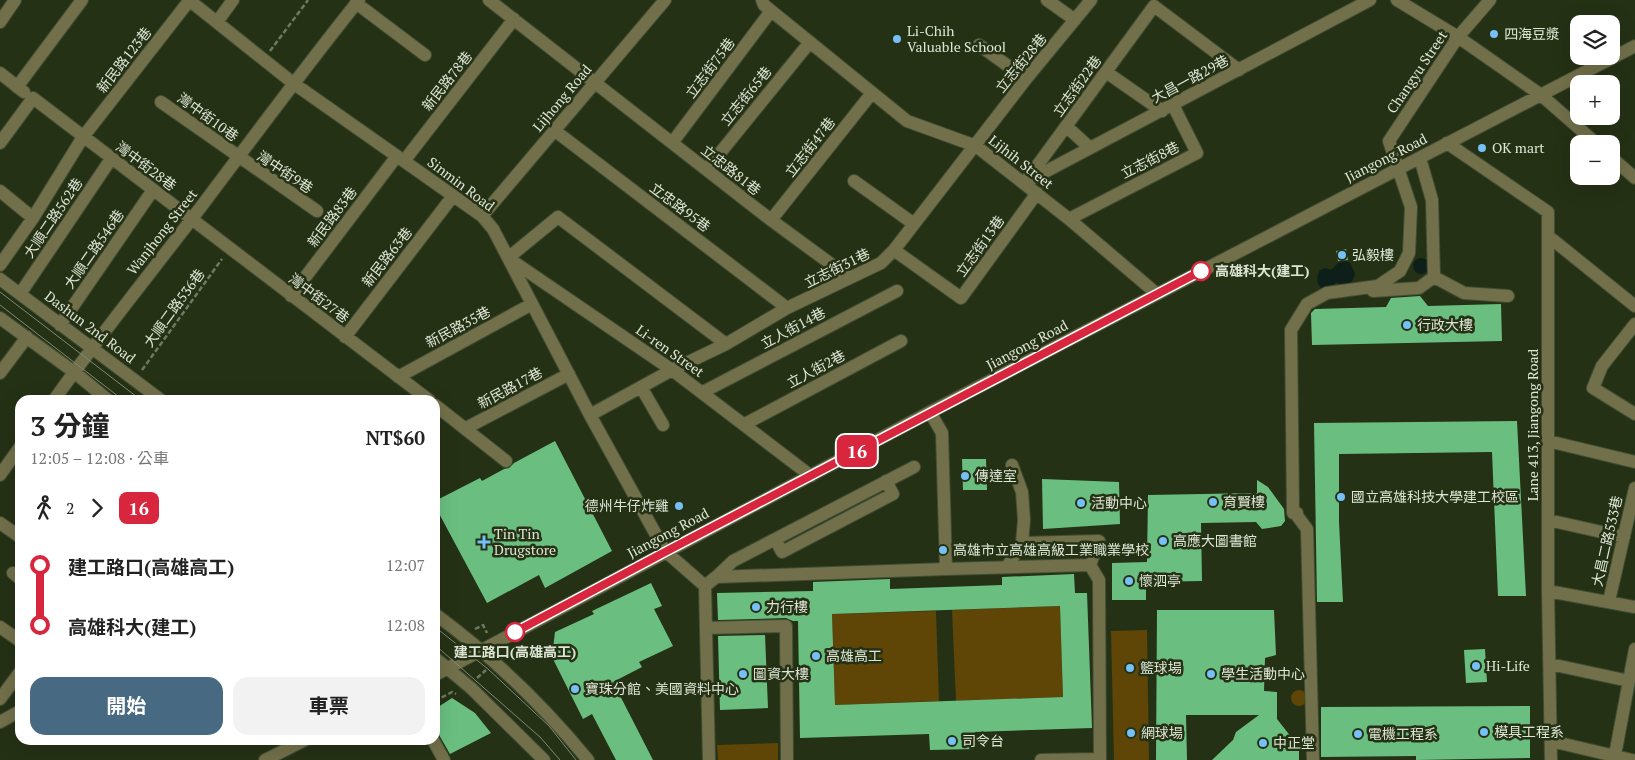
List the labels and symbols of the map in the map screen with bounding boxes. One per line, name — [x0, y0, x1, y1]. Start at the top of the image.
place label: Li-Chih Valuable School — [907, 21, 1006, 56]
street label: 新民路123巷 — [92, 23, 155, 96]
place label: 四海豆漿 — [1504, 24, 1560, 43]
street label: Changyu Street — [1382, 26, 1452, 117]
marker: 四海豆漿 — [1488, 28, 1500, 40]
street label: 立志街28巷 — [991, 29, 1050, 96]
marker: Li-Chih Valuable School — [891, 33, 903, 45]
street label: 立志街75巷 — [681, 34, 739, 102]
street label: 新民路78巷 — [417, 47, 476, 114]
street label: 大昌一路29巷 — [1148, 50, 1232, 107]
street label: 立志街22巷 — [1048, 51, 1105, 120]
street label: Lijhong Road — [528, 60, 595, 135]
street label: 立志街65巷 — [716, 62, 775, 129]
street label: 灣中街10巷 — [174, 88, 243, 145]
street label: 立志街47巷 — [780, 113, 839, 180]
street label: Jiangong Road — [1341, 129, 1430, 186]
street label: Lijhih Street — [985, 130, 1058, 193]
street label: 灣中街28巷 — [112, 137, 180, 195]
street label: 立志街8巷 — [1117, 137, 1182, 182]
place label: OK mart — [1492, 138, 1545, 157]
street label: 立忠路81巷 — [698, 140, 765, 199]
marker: OK mart — [1476, 142, 1488, 154]
street label: 灣中街9巷 — [254, 146, 317, 197]
street label: Sinmin Road — [424, 152, 499, 215]
street label: 大順二路562巷 — [19, 174, 86, 261]
street label: 立忠路95巷 — [646, 178, 714, 236]
street label: 新民路83巷 — [303, 183, 361, 251]
street label: Wanjhong Street — [122, 184, 202, 279]
street label: 大順二路546巷 — [59, 205, 128, 292]
street label: 立志街13巷 — [951, 211, 1008, 280]
street label: 新民路63巷 — [357, 223, 416, 290]
street label: 立志街31巷 — [801, 243, 873, 292]
place label: 弘毅樓 — [1352, 245, 1394, 264]
marker: 弘毅樓 — [1336, 249, 1348, 261]
marker: 高雄科大(建工) — [1191, 261, 1211, 281]
place label: 高雄科大(建工) — [1215, 261, 1310, 280]
street label: 大順二路536巷 — [139, 265, 208, 351]
street label: 灣中街27巷 — [285, 269, 353, 327]
street label: Dashun 2nd Road — [41, 286, 140, 367]
street label: 新民路35巷 — [422, 302, 494, 352]
street label: 立人街14巷 — [757, 303, 829, 353]
street label: Jiangong Road — [983, 315, 1071, 374]
place label: 行政大樓 — [1417, 315, 1473, 334]
marker: 行政大樓 — [1401, 319, 1413, 331]
street label: Li-ren Street — [632, 320, 709, 382]
street label: 立人街2巷 — [783, 345, 848, 392]
street label: Lane 413, Jiangong Road — [1523, 349, 1542, 501]
street label: 新民路17巷 — [474, 363, 546, 413]
line badge: 16 — [834, 435, 880, 467]
place label: 傳達室 — [975, 466, 1017, 485]
marker: 傳達室 — [959, 470, 971, 482]
place label: 國立高雄科技大學建工校區 — [1351, 487, 1519, 506]
marker: 國立高雄科技大學建工校區 — [1335, 491, 1347, 503]
place label: 育賢樓 — [1223, 492, 1265, 511]
place label: 活動中心 — [1091, 493, 1147, 512]
street label: 大昌二路533巷 — [1587, 494, 1626, 588]
place label: 德州牛仔炸雞 — [585, 496, 669, 515]
marker: 育賢樓 — [1207, 496, 1219, 508]
marker: 活動中心 — [1075, 497, 1087, 509]
marker: 德州牛仔炸雞 — [673, 500, 685, 512]
street label: Jiangong Road — [624, 503, 712, 562]
place label: Tin Tin Drugstore — [494, 524, 556, 559]
place label: 高應大圖書館 — [1173, 531, 1257, 550]
marker: 高應大圖書館 — [1157, 535, 1169, 547]
marker: Tin Tin Drugstore — [478, 536, 490, 548]
place label: 高雄市立高雄高級工業職業學校 — [953, 540, 1149, 559]
marker: 高雄市立高雄高級工業職業學校 — [937, 544, 949, 556]
place label: 懷泗亭 — [1139, 571, 1181, 590]
marker: 懷泗亭 — [1123, 575, 1135, 587]
place label: 力行樓 — [766, 597, 808, 616]
marker: 力行樓 — [750, 601, 762, 613]
marker: 建工路口(高雄高工) — [505, 622, 525, 642]
place label: 建工路口(高雄高工) — [454, 642, 576, 661]
place label: 高雄高工 — [826, 646, 882, 665]
marker: 高雄高工 — [810, 650, 822, 662]
place label: Hi-Life — [1486, 656, 1530, 675]
place label: 籃球場 — [1140, 658, 1182, 677]
marker: Hi-Life — [1470, 660, 1482, 672]
marker: 籃球場 — [1124, 662, 1136, 674]
place label: 圖資大樓 — [753, 664, 809, 683]
place label: 學生活動中心 — [1221, 664, 1305, 683]
marker: 圖資大樓 — [737, 668, 749, 680]
marker: 學生活動中心 — [1205, 668, 1217, 680]
place label: 寶珠分館、美國資料中心 — [585, 679, 739, 698]
marker: 寶珠分館、美國資料中心 — [569, 683, 581, 695]
place label: 模具工程系 — [1494, 722, 1564, 741]
place label: 網球場 — [1141, 723, 1183, 742]
place label: 電機工程系 — [1368, 724, 1438, 743]
marker: 模具工程系 — [1478, 726, 1490, 738]
marker: 網球場 — [1125, 727, 1137, 739]
marker: 電機工程系 — [1352, 728, 1364, 740]
place label: 司令台 — [962, 731, 1004, 750]
place label: 中正堂 — [1273, 733, 1315, 752]
marker: 司令台 — [946, 735, 958, 747]
marker: 中正堂 — [1257, 737, 1269, 749]

